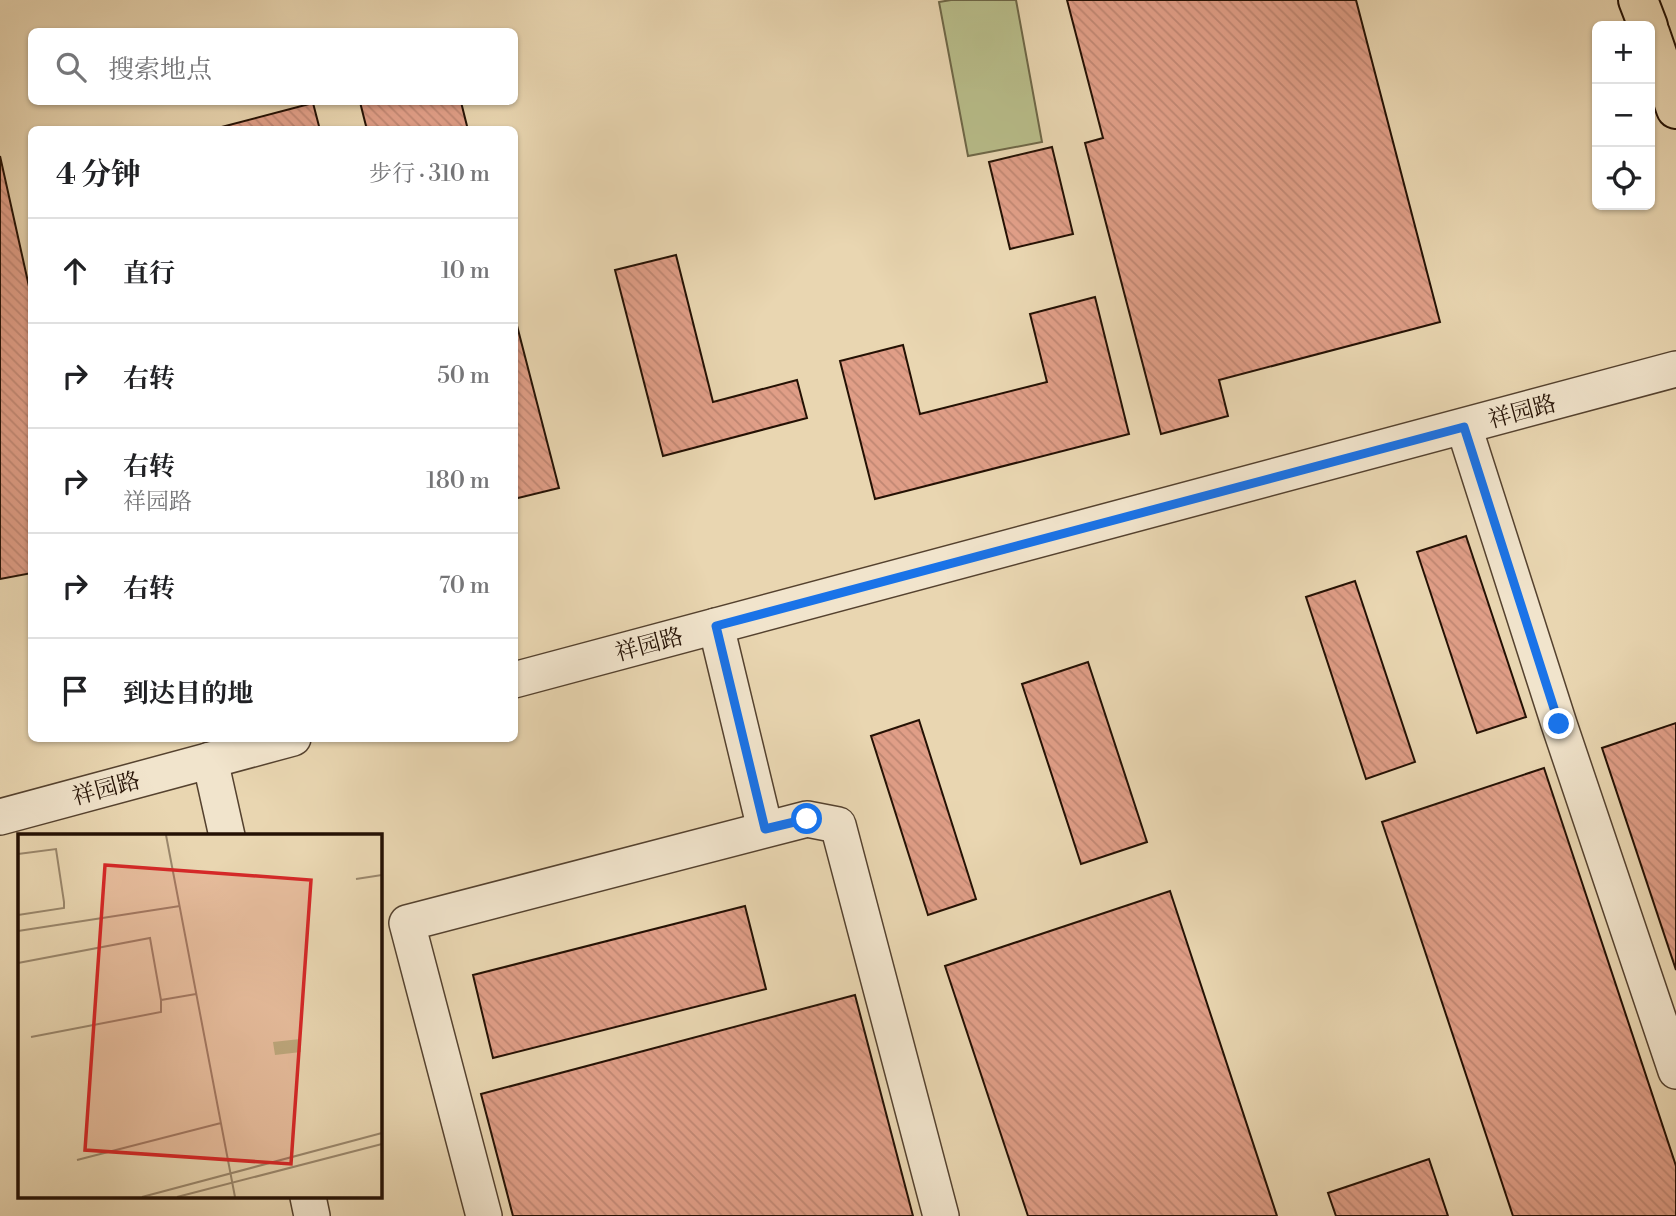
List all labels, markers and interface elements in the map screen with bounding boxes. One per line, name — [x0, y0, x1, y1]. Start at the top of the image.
map controls — [1592, 21, 1655, 210]
button: + — [1592, 21, 1655, 84]
search box — [28, 28, 518, 105]
icon: search — [52, 48, 90, 86]
text: 搜索地点 — [108, 54, 212, 86]
button: − — [1592, 84, 1655, 147]
button: locate — [1592, 147, 1655, 210]
text: 4 分钟 — [56, 156, 141, 194]
text: 步行 · 310 m — [369, 160, 490, 188]
icon: ahead — [56, 252, 94, 290]
text: 10 m — [441, 257, 490, 285]
text: 直行 — [123, 258, 175, 290]
icon: right — [56, 357, 94, 395]
text: 50 m — [437, 362, 490, 390]
text: 右转 — [123, 363, 175, 395]
street label: 祥园路 — [1485, 390, 1559, 434]
text: 右转 — [123, 451, 175, 483]
icon: right — [56, 462, 94, 500]
text: 180 m — [426, 467, 490, 495]
text: 祥园路 — [123, 488, 192, 516]
icon: right — [56, 567, 94, 605]
text: 70 m — [439, 572, 490, 600]
text: 右转 — [123, 573, 175, 605]
street label: 祥园路 — [612, 623, 686, 667]
icon: arrive — [56, 672, 94, 710]
text: 到达目的地 — [123, 678, 253, 710]
route end — [1543, 708, 1574, 739]
street label: 祥园路 — [69, 767, 143, 811]
route start — [791, 803, 822, 834]
inset map — [18, 834, 382, 1198]

